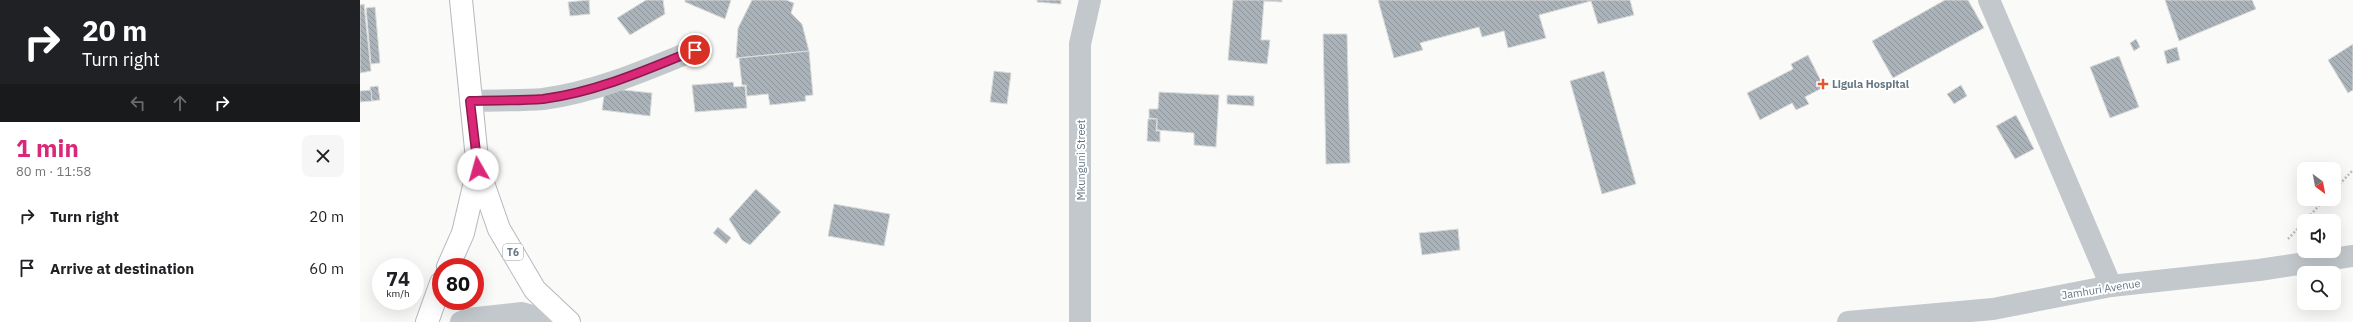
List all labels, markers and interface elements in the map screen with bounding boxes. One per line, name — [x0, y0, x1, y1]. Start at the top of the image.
text: 20 m — [82, 12, 147, 49]
icon: right — [16, 16, 68, 68]
pin — [678, 33, 712, 67]
icon: arrive — [684, 39, 706, 61]
text: Turn right — [82, 48, 160, 71]
place label: Ligula Hospital — [1832, 77, 1910, 91]
marker: Ligula Hospital — [1817, 78, 1829, 90]
icon: left — [127, 92, 149, 114]
icon: ahead — [169, 92, 191, 114]
icon: right — [211, 92, 233, 114]
street label: Mkunguni Street — [1074, 119, 1088, 200]
text: 1 min — [16, 132, 79, 164]
button: close — [302, 135, 344, 177]
position arrow — [457, 148, 499, 190]
north arrow — [2297, 162, 2341, 206]
map controls — [2297, 162, 2341, 310]
text: 80 m · 11:58 — [16, 163, 91, 180]
icon: right — [16, 205, 38, 227]
text: Turn right — [50, 207, 119, 226]
text: 20 m — [309, 207, 344, 226]
button: sound — [2297, 214, 2341, 258]
road number: T6 — [503, 244, 523, 260]
icon: arrive — [16, 257, 38, 279]
speed limit sign: 80 — [432, 258, 484, 310]
text: Arrive at destination — [50, 259, 194, 278]
text: 60 m — [309, 259, 344, 278]
text: 74 — [386, 265, 410, 292]
button: search — [2297, 266, 2341, 310]
street label: Jamhuri Avenue — [2061, 276, 2141, 302]
text: km/h — [386, 287, 410, 300]

